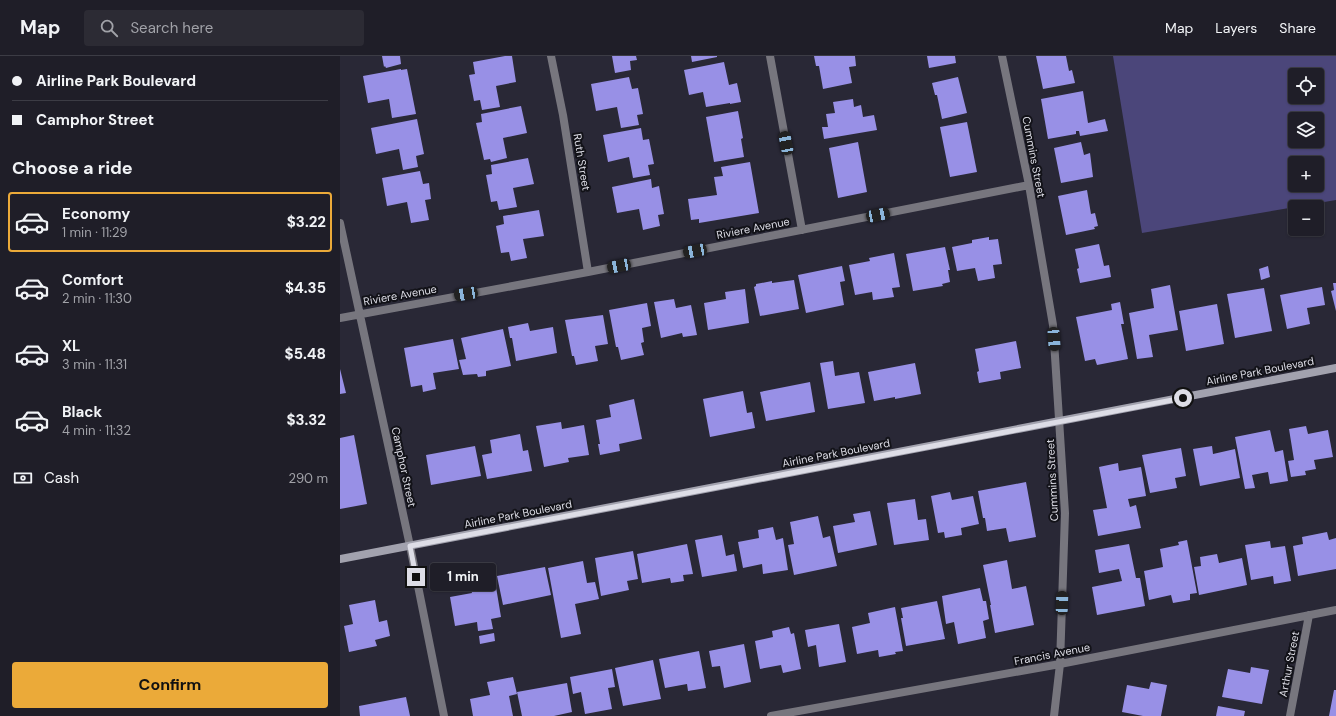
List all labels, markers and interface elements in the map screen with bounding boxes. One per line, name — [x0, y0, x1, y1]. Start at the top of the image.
search box — [84, 10, 364, 46]
text: Map — [20, 15, 60, 40]
icon: search — [98, 17, 120, 39]
text: Search here — [130, 18, 213, 38]
text: Map — [1165, 19, 1193, 37]
text: Layers — [1215, 19, 1257, 37]
text: Share — [1279, 19, 1316, 37]
map controls — [1288, 68, 1324, 236]
button: locate — [1288, 68, 1324, 104]
text: Airline Park Boulevard — [36, 71, 196, 91]
text: Camphor Street — [36, 110, 154, 130]
button: layers — [1288, 112, 1324, 148]
street label: Cummins Street — [1019, 115, 1049, 199]
car — [778, 130, 794, 156]
street label: Ruth Street — [571, 132, 593, 192]
text: Choose a ride — [12, 156, 133, 180]
button: + — [1288, 156, 1324, 192]
button: − — [1288, 200, 1324, 236]
icon: car — [14, 204, 50, 240]
text: Economy — [62, 204, 130, 224]
car — [865, 207, 891, 223]
text: $3.22 — [287, 212, 326, 232]
street label: Riviere Avenue — [715, 214, 791, 242]
text: 1 min · 11:29 — [62, 224, 127, 241]
car — [682, 243, 708, 259]
car — [606, 258, 632, 274]
icon: car — [14, 270, 50, 306]
text: Comfort — [62, 270, 123, 290]
text: $4.35 — [285, 278, 326, 298]
street label: Riviere Avenue — [362, 282, 438, 308]
car — [453, 286, 479, 302]
text: 2 min · 11:30 — [62, 290, 132, 307]
car — [1047, 327, 1061, 351]
icon: car — [14, 336, 50, 372]
text: XL — [62, 336, 80, 356]
text: $5.48 — [285, 344, 326, 364]
street label: Airline Park Boulevard — [1205, 354, 1315, 388]
text: 3 min · 11:31 — [62, 356, 127, 373]
route start — [1174, 389, 1192, 407]
icon: car — [14, 402, 50, 438]
text: Black — [62, 402, 102, 422]
text: $3.32 — [286, 410, 326, 430]
text: 4 min · 11:32 — [62, 422, 131, 439]
street label: Camphor Street — [389, 426, 419, 508]
street label: Airline Park Boulevard — [781, 436, 891, 470]
street label: Cummins Street — [1043, 439, 1061, 521]
icon: cash — [12, 467, 34, 489]
text: Cash — [44, 468, 79, 488]
text: 290 m — [289, 470, 328, 487]
street label: Airline Park Boulevard — [463, 497, 573, 531]
callout: 1 min — [430, 563, 496, 591]
route end — [407, 568, 425, 586]
text: 1 min — [447, 568, 479, 585]
car — [1056, 591, 1068, 615]
street label: Arthur Street — [1276, 630, 1302, 698]
street label: Francis Avenue — [1013, 640, 1091, 668]
button: Confirm — [12, 662, 328, 708]

